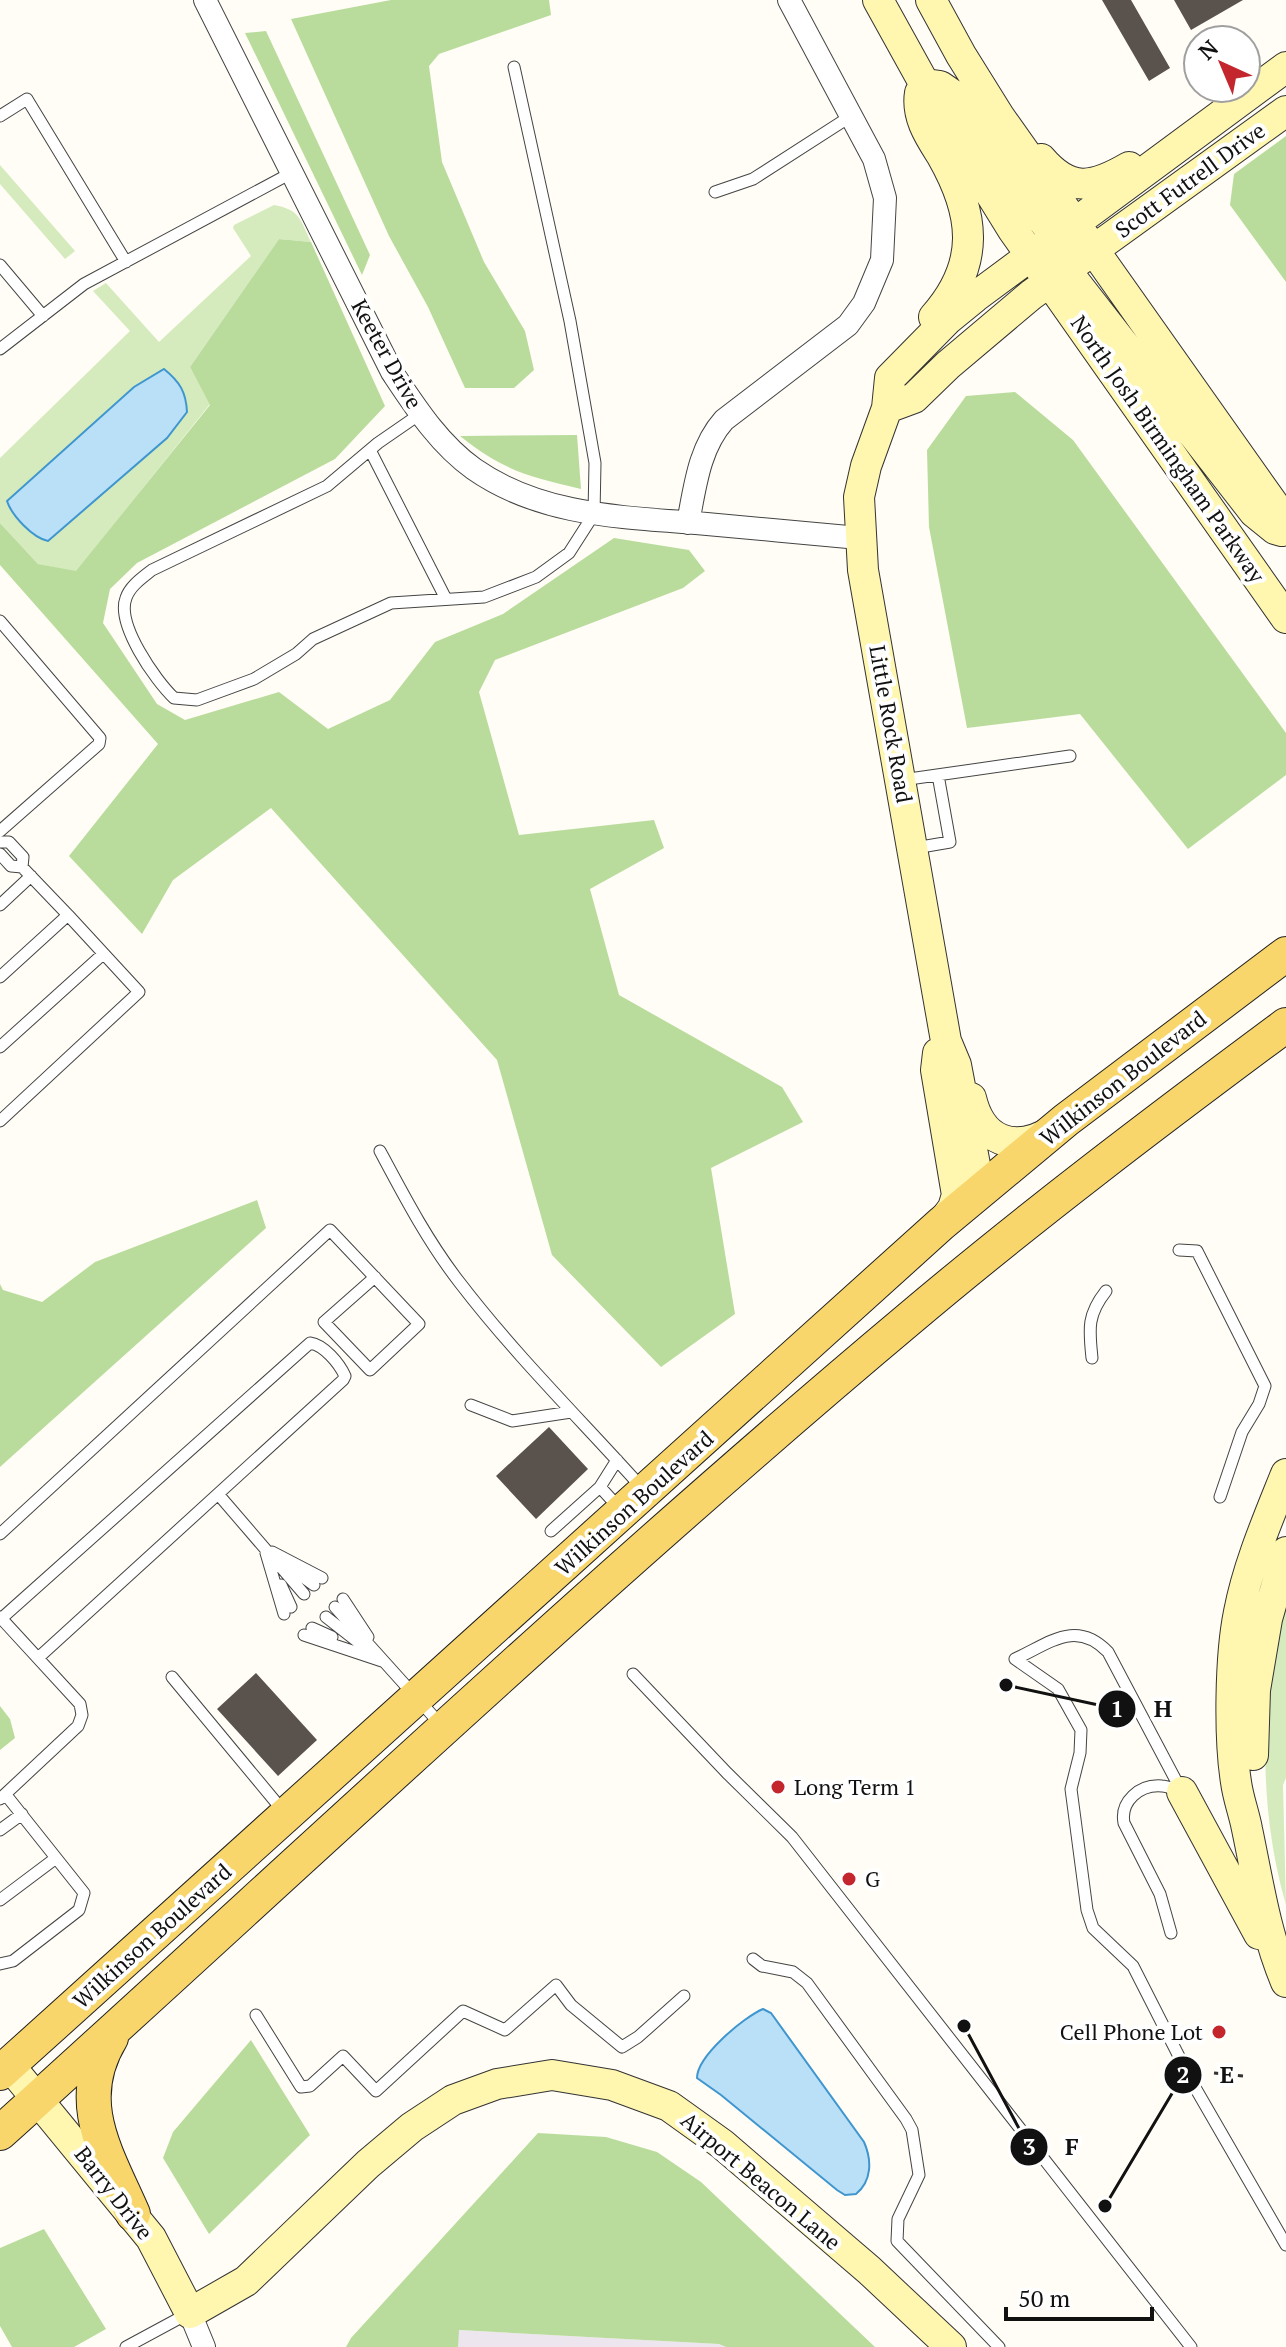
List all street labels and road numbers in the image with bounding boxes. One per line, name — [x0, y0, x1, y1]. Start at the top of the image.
street label: Scott Futrell Drive — [1109, 115, 1270, 244]
street label: Keeter Drive — [345, 294, 429, 414]
street label: North Josh Birmingham Parkway — [1065, 309, 1273, 589]
street label: Little Rock Road — [863, 643, 920, 805]
street label: Wilkinson Boulevard — [1034, 1004, 1212, 1152]
street label: Wilkinson Boulevard — [548, 1424, 719, 1581]
street label: Wilkinson Boulevard — [66, 1857, 237, 2014]
street label: Airport Beacon Lane — [675, 2105, 847, 2256]
street label: Barry Drive — [69, 2140, 160, 2245]

